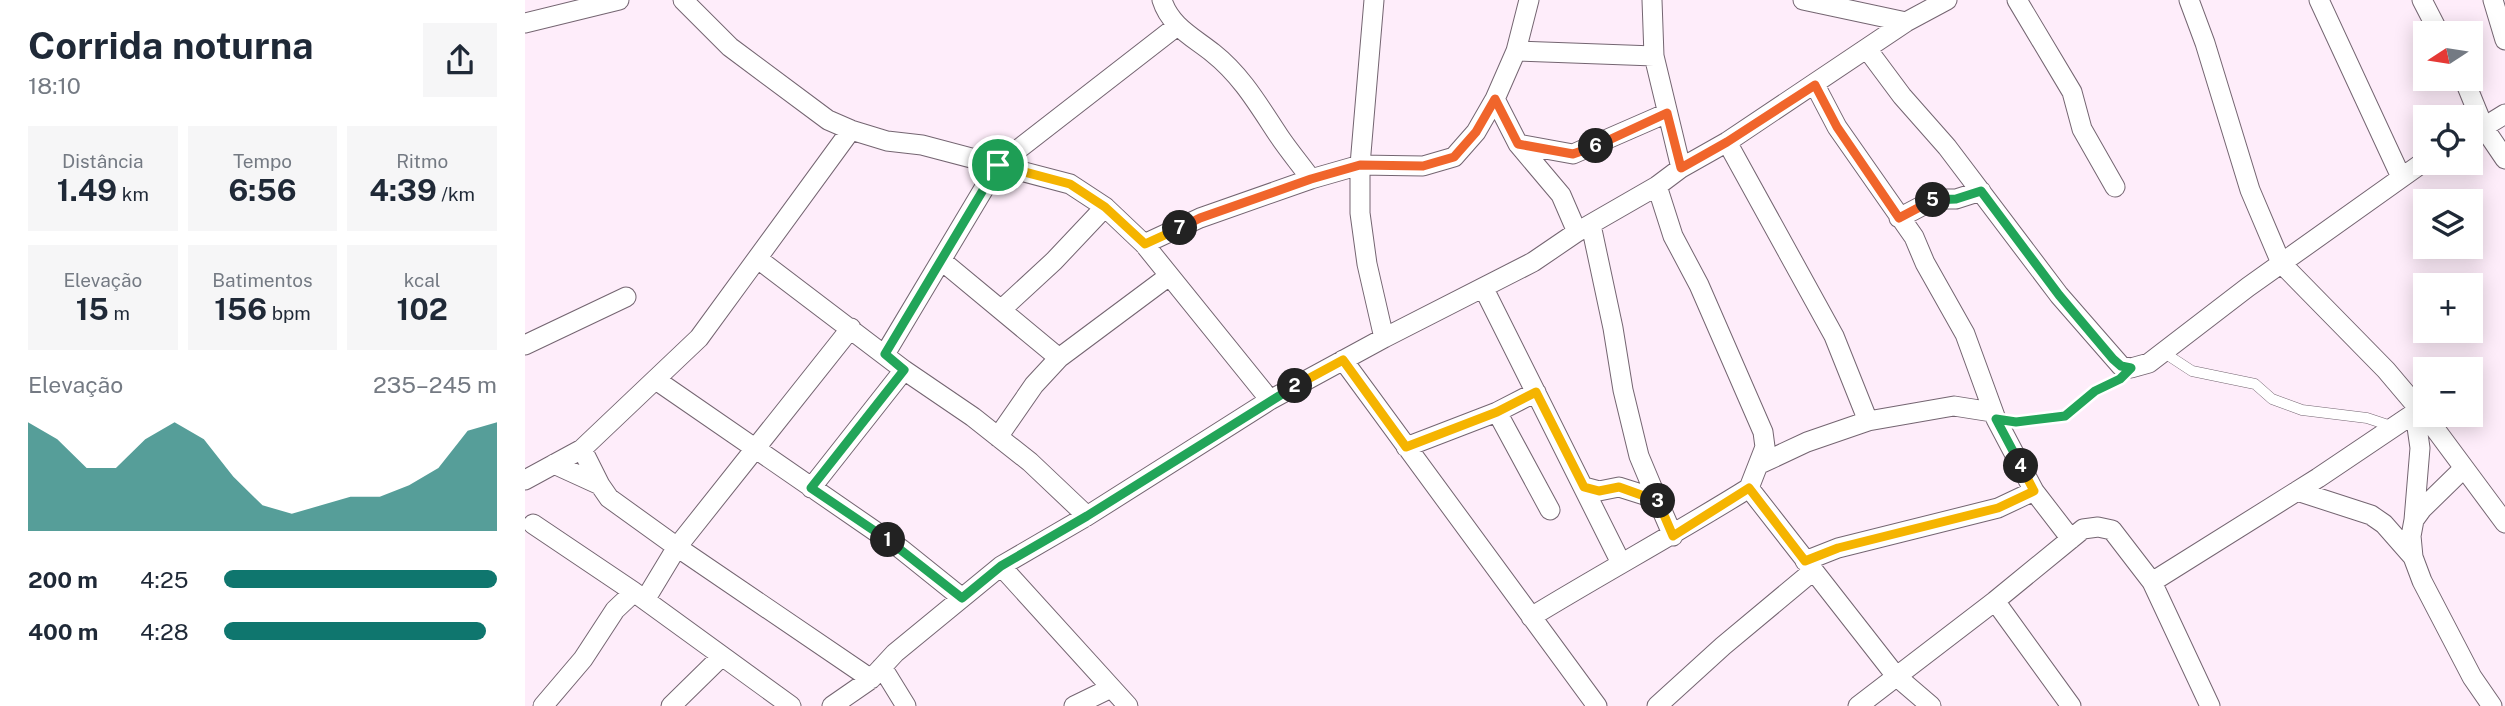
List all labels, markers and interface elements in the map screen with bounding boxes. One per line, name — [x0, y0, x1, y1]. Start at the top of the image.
north arrow — [2413, 21, 2483, 91]
map controls — [2413, 21, 2483, 427]
text: Corrida noturna — [28, 23, 314, 68]
button: share — [423, 23, 497, 97]
text: 18:10 — [28, 72, 81, 99]
button: locate — [2413, 105, 2483, 175]
pin: 6 — [1579, 128, 1613, 164]
text: 6 — [1589, 134, 1602, 156]
pin — [968, 135, 1028, 195]
icon: arrive — [979, 146, 1017, 184]
text: Distância — [62, 150, 144, 172]
text: Tempo — [233, 150, 292, 172]
text: Ritmo — [396, 150, 448, 172]
text: 1.49 — [57, 172, 117, 208]
text: 6:56 — [229, 172, 296, 208]
text: 4:39 — [369, 172, 437, 208]
pin: 5 — [1915, 182, 1951, 218]
text: km — [117, 183, 149, 205]
text: /km — [437, 183, 475, 205]
text: 5 — [1926, 188, 1939, 210]
button: layers — [2413, 189, 2483, 259]
pin: 7 — [1163, 210, 1197, 246]
text: 7 — [1174, 216, 1185, 238]
text: Elevação — [63, 269, 142, 291]
text: Batimentos — [212, 269, 313, 291]
text: kcal — [404, 269, 441, 291]
button: + — [2413, 273, 2483, 343]
text: 15 — [76, 291, 109, 327]
text: 156 — [214, 291, 267, 327]
text: 102 — [397, 291, 448, 327]
text: m — [109, 302, 130, 324]
text: bpm — [267, 302, 311, 324]
button: − — [2413, 357, 2483, 427]
pin: 2 — [1277, 368, 1313, 404]
text: Elevação — [28, 371, 123, 398]
text: 235–245 m — [373, 371, 497, 398]
text: 2 — [1288, 374, 1301, 396]
pin: 4 — [2003, 448, 2039, 484]
text: 4 — [2014, 454, 2027, 476]
pin: 3 — [1641, 484, 1675, 518]
text: 3 — [1651, 489, 1664, 511]
pin: 1 — [871, 522, 905, 558]
text: 1 — [883, 528, 892, 550]
text: 200 m — [28, 566, 98, 593]
text: 4:25 — [140, 566, 189, 593]
text: 400 m — [28, 618, 98, 645]
text: 4:28 — [140, 618, 189, 645]

